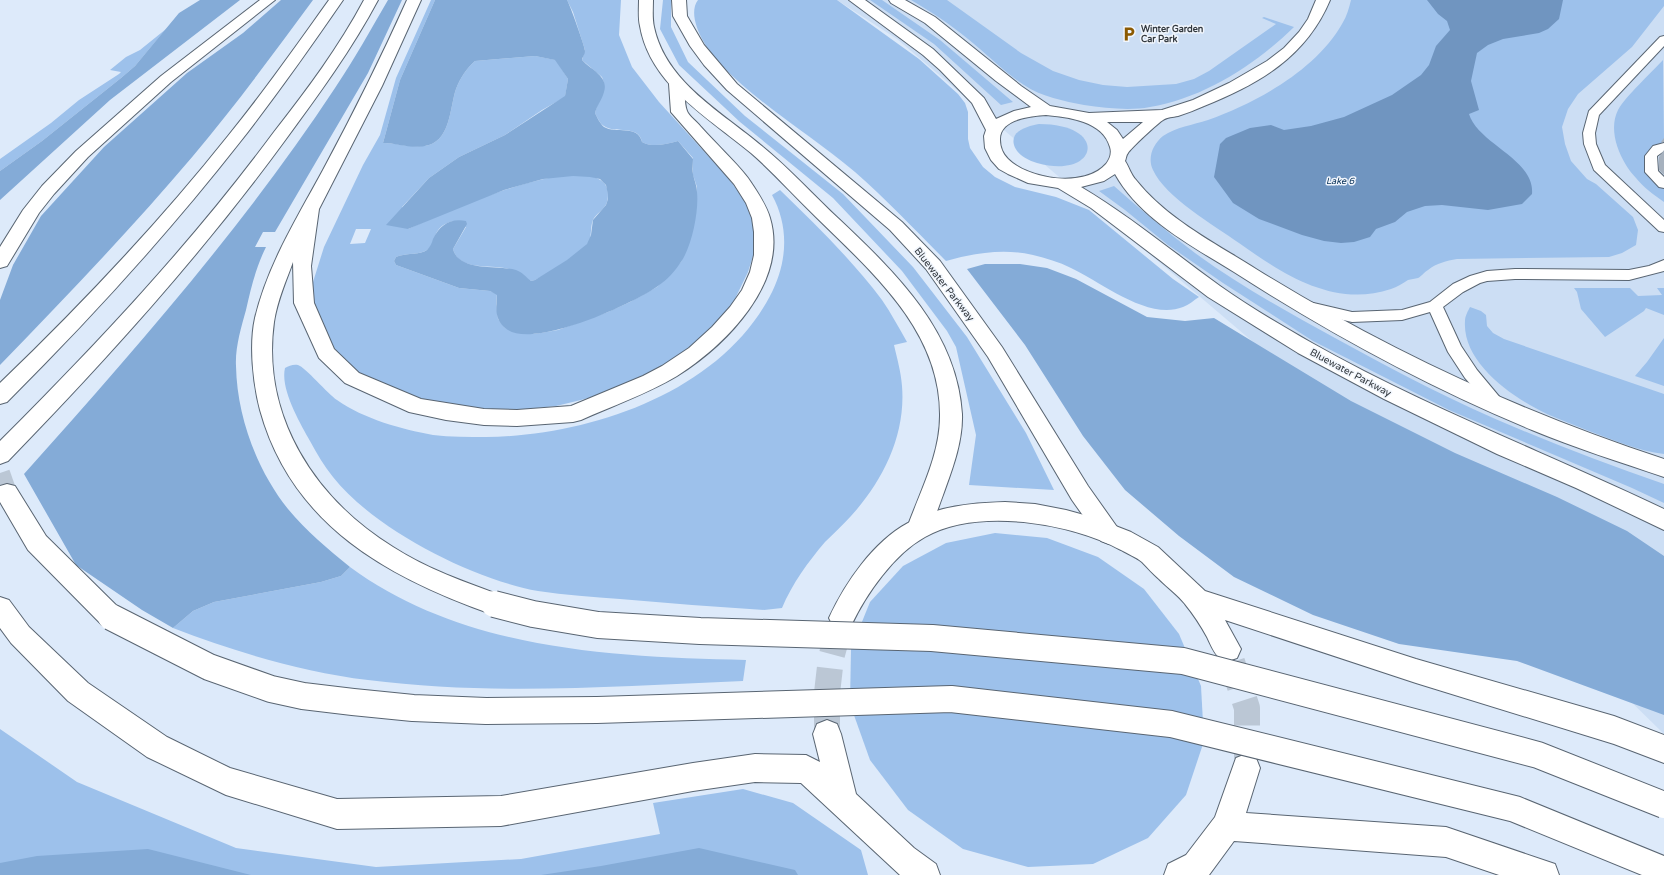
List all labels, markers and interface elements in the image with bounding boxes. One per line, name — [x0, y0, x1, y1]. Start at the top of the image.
place label: Winter Garden Car Park — [1141, 24, 1203, 45]
parking icon: Winter Garden Car Park — [1120, 25, 1138, 43]
water label: Lake 6 — [1326, 176, 1355, 187]
street label: Bluewater Parkway — [912, 245, 977, 324]
street label: Bluewater Parkway — [1308, 346, 1394, 400]

